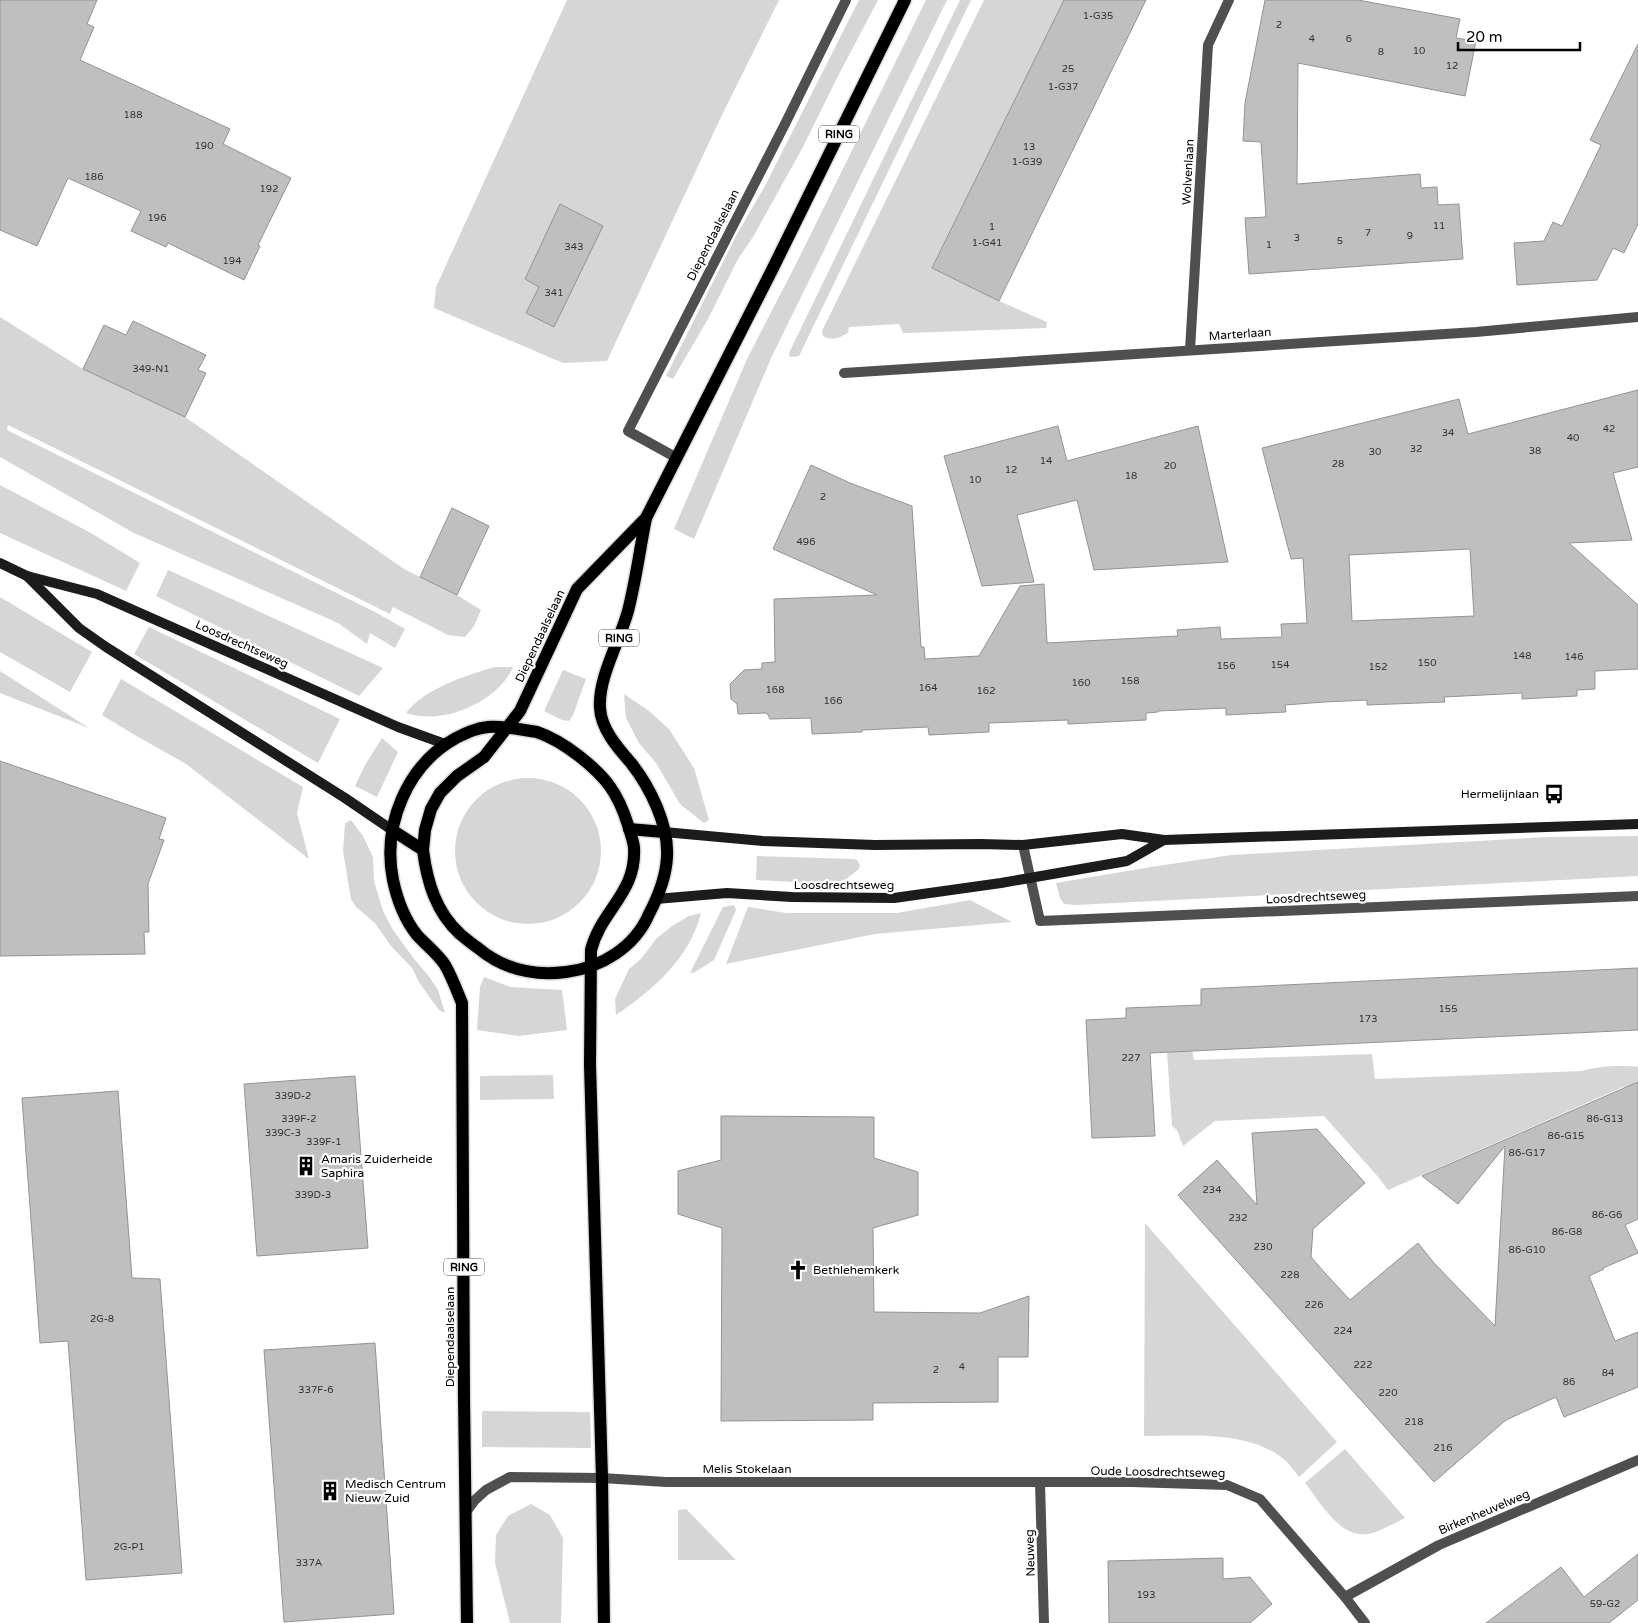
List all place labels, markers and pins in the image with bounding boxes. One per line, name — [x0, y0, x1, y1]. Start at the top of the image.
bus stop icon: Hermelijnlaan — [1543, 783, 1565, 805]
place label: Hermelijnlaan — [1461, 787, 1539, 801]
place label: Amaris Zuiderheide Saphira — [321, 1152, 433, 1180]
building icon: Amaris Zuiderheide Saphira — [295, 1155, 317, 1177]
church icon: Bethlehemkerk — [787, 1259, 809, 1281]
place label: Bethlehemkerk — [813, 1263, 900, 1277]
place label: Medisch Centrum Nieuw Zuid — [345, 1477, 446, 1505]
building icon: Medisch Centrum Nieuw Zuid — [319, 1480, 341, 1502]

